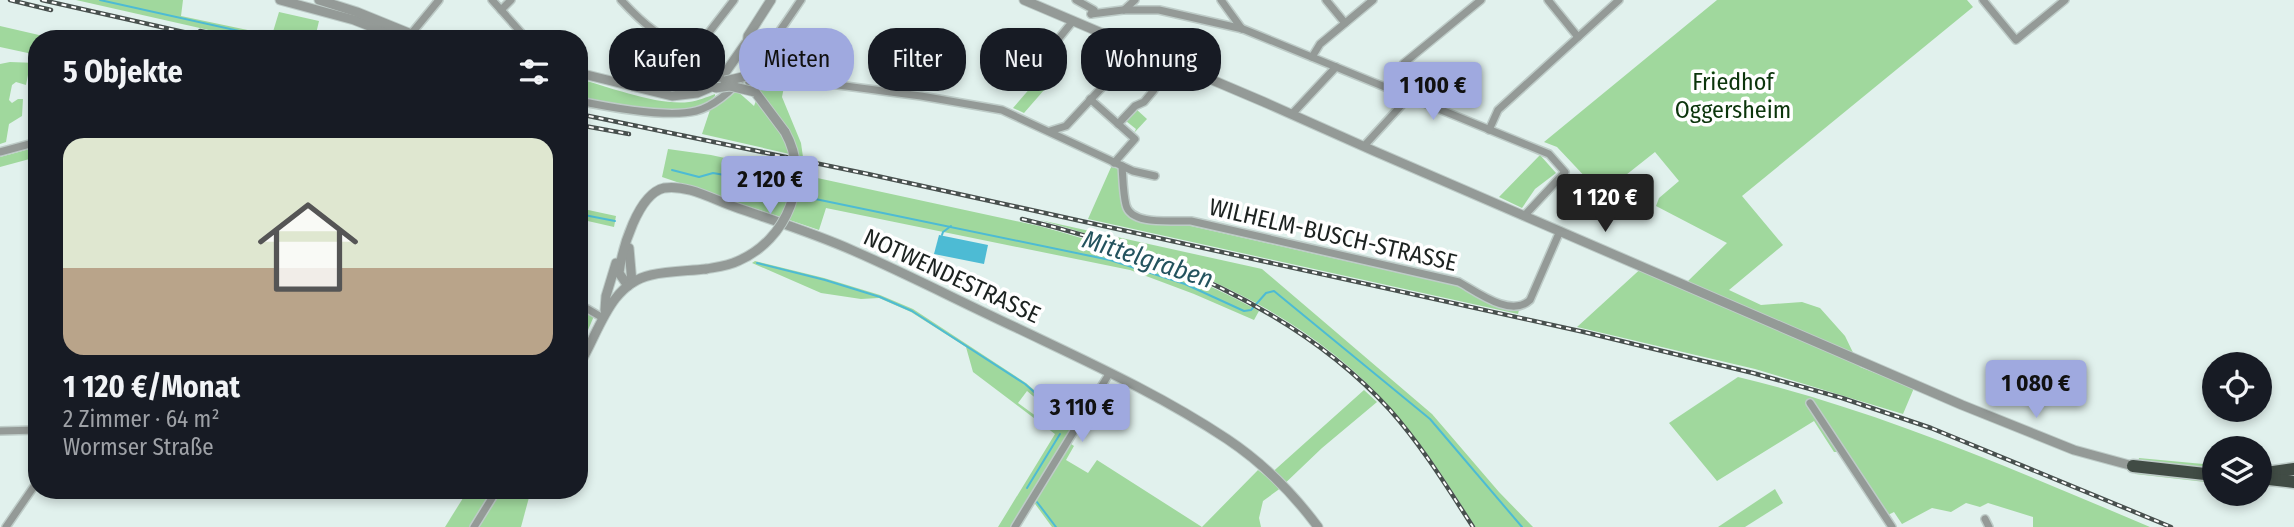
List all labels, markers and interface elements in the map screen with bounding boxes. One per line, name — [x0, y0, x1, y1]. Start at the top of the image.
chip: Kaufen — [609, 28, 725, 91]
chip: Mieten — [739, 28, 854, 91]
chip: Filter — [868, 28, 966, 91]
chip: Neu — [980, 28, 1067, 91]
chip: Wohnung — [1081, 28, 1221, 91]
icon: filters — [515, 53, 553, 91]
text: 5 Objekte — [63, 54, 183, 90]
pin: 1 100 € — [1368, 62, 1498, 122]
park label: Friedhof Oggersheim — [1675, 68, 1791, 124]
text: 1 100 € — [1400, 71, 1466, 99]
pin: 2 120 € — [705, 156, 835, 216]
text: 2 120 € — [737, 165, 803, 193]
pin: 1 120 € — [1540, 174, 1670, 234]
text: 1 120 € — [1573, 183, 1637, 211]
icon: home — [245, 184, 371, 310]
street label: WILHELM-BUSCH-STRASSE — [1206, 193, 1460, 277]
street label: NOTWENDESTRASSE — [859, 223, 1045, 329]
water label: Mittelgraben — [1079, 224, 1217, 295]
map controls — [2202, 352, 2272, 506]
button: locate — [2202, 352, 2272, 422]
pin: 1 080 € — [1971, 360, 2101, 420]
text: 1 120 €/Monat — [63, 369, 240, 405]
text: 1 080 € — [2002, 369, 2070, 397]
pin: 3 110 € — [1017, 384, 1147, 444]
text: 3 110 € — [1050, 393, 1114, 421]
text: 2 Zimmer · 64 m² — [63, 405, 220, 433]
text: Wormser Straße — [63, 433, 214, 461]
button: layers — [2202, 436, 2272, 506]

